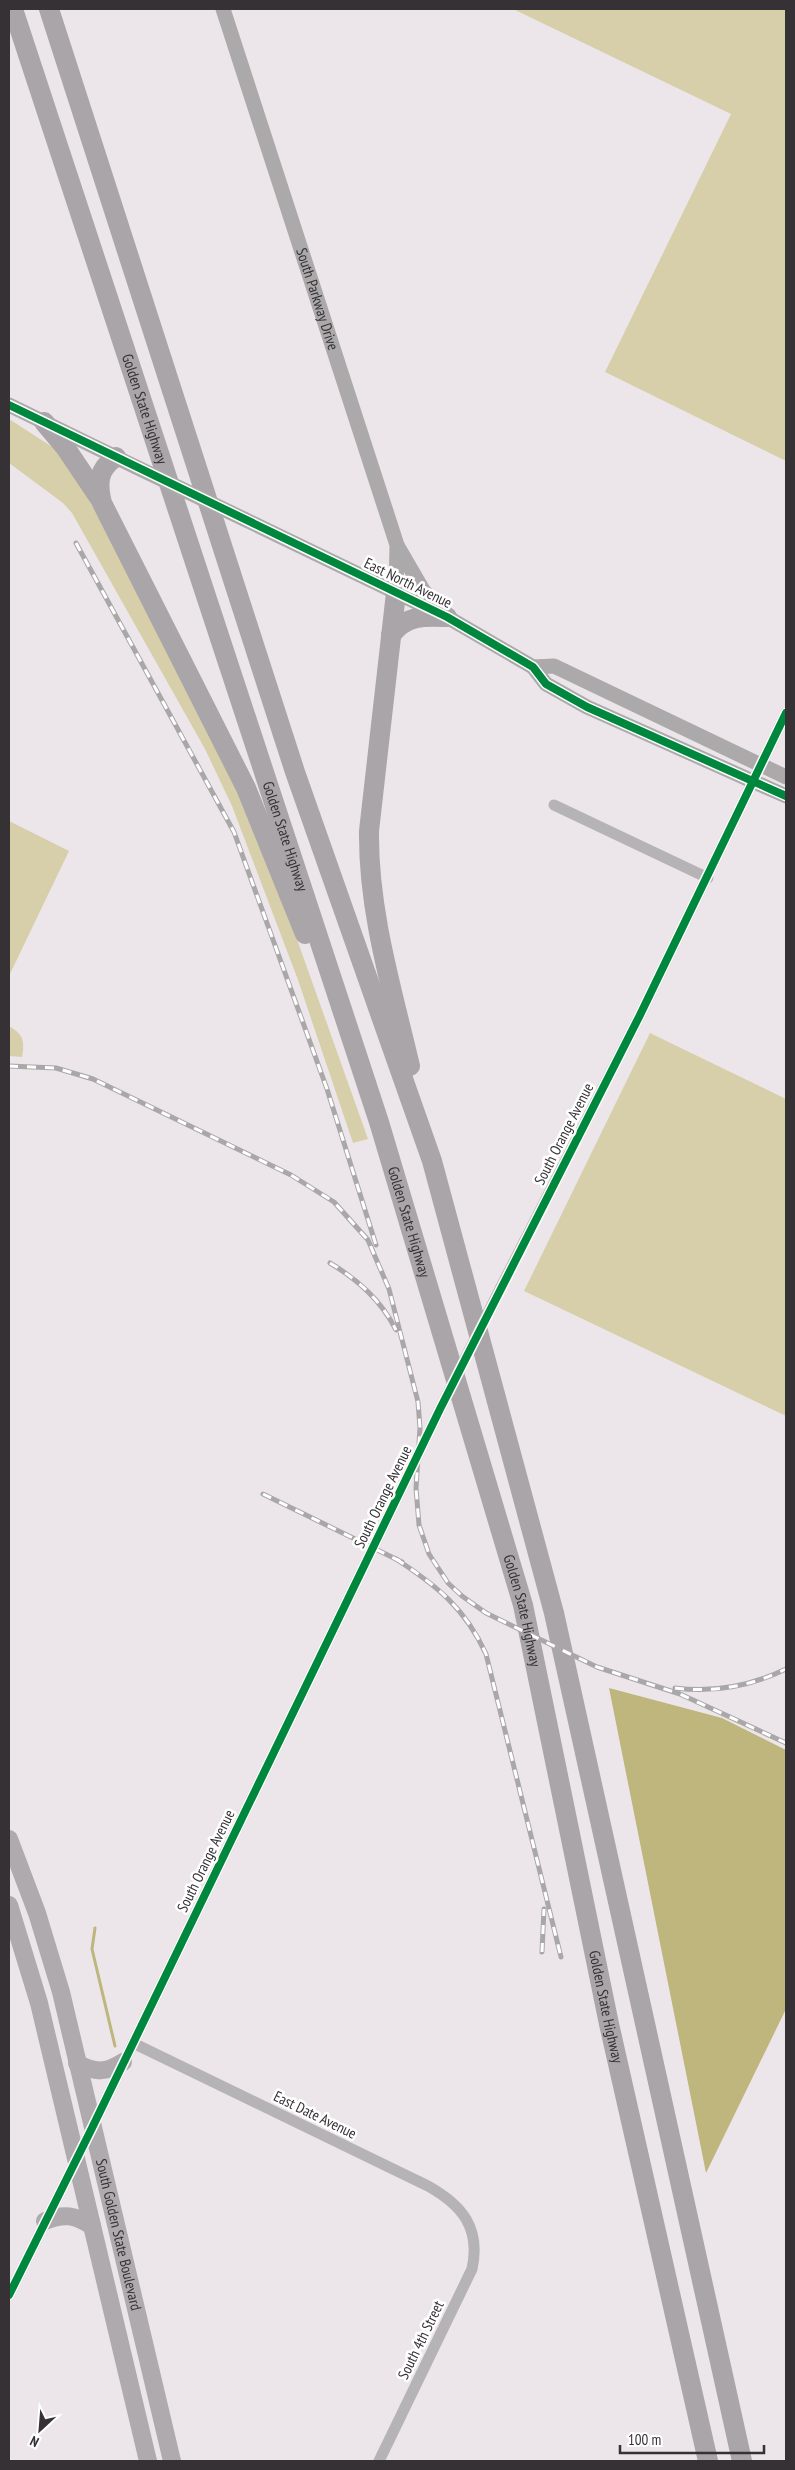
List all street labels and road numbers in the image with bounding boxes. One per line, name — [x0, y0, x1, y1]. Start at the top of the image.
street label: South Parkway Drive — [292, 245, 343, 352]
street label: Golden State Highway — [118, 351, 172, 467]
street label: East North Avenue — [361, 553, 455, 612]
street label: Golden State Highway — [259, 779, 313, 894]
street label: South Orange Avenue — [530, 1080, 597, 1188]
street label: Golden State Highway — [384, 1164, 435, 1280]
street label: South Orange Avenue — [350, 1442, 416, 1551]
street label: Golden State Highway — [500, 1552, 545, 1669]
street label: South Orange Avenue — [173, 1806, 239, 1915]
street label: Golden State Highway — [585, 1949, 628, 2065]
street label: East Date Avenue — [271, 2086, 360, 2143]
street label: South Golden State Boulevard — [92, 2157, 146, 2312]
street label: South 4th Street — [393, 2297, 448, 2382]

